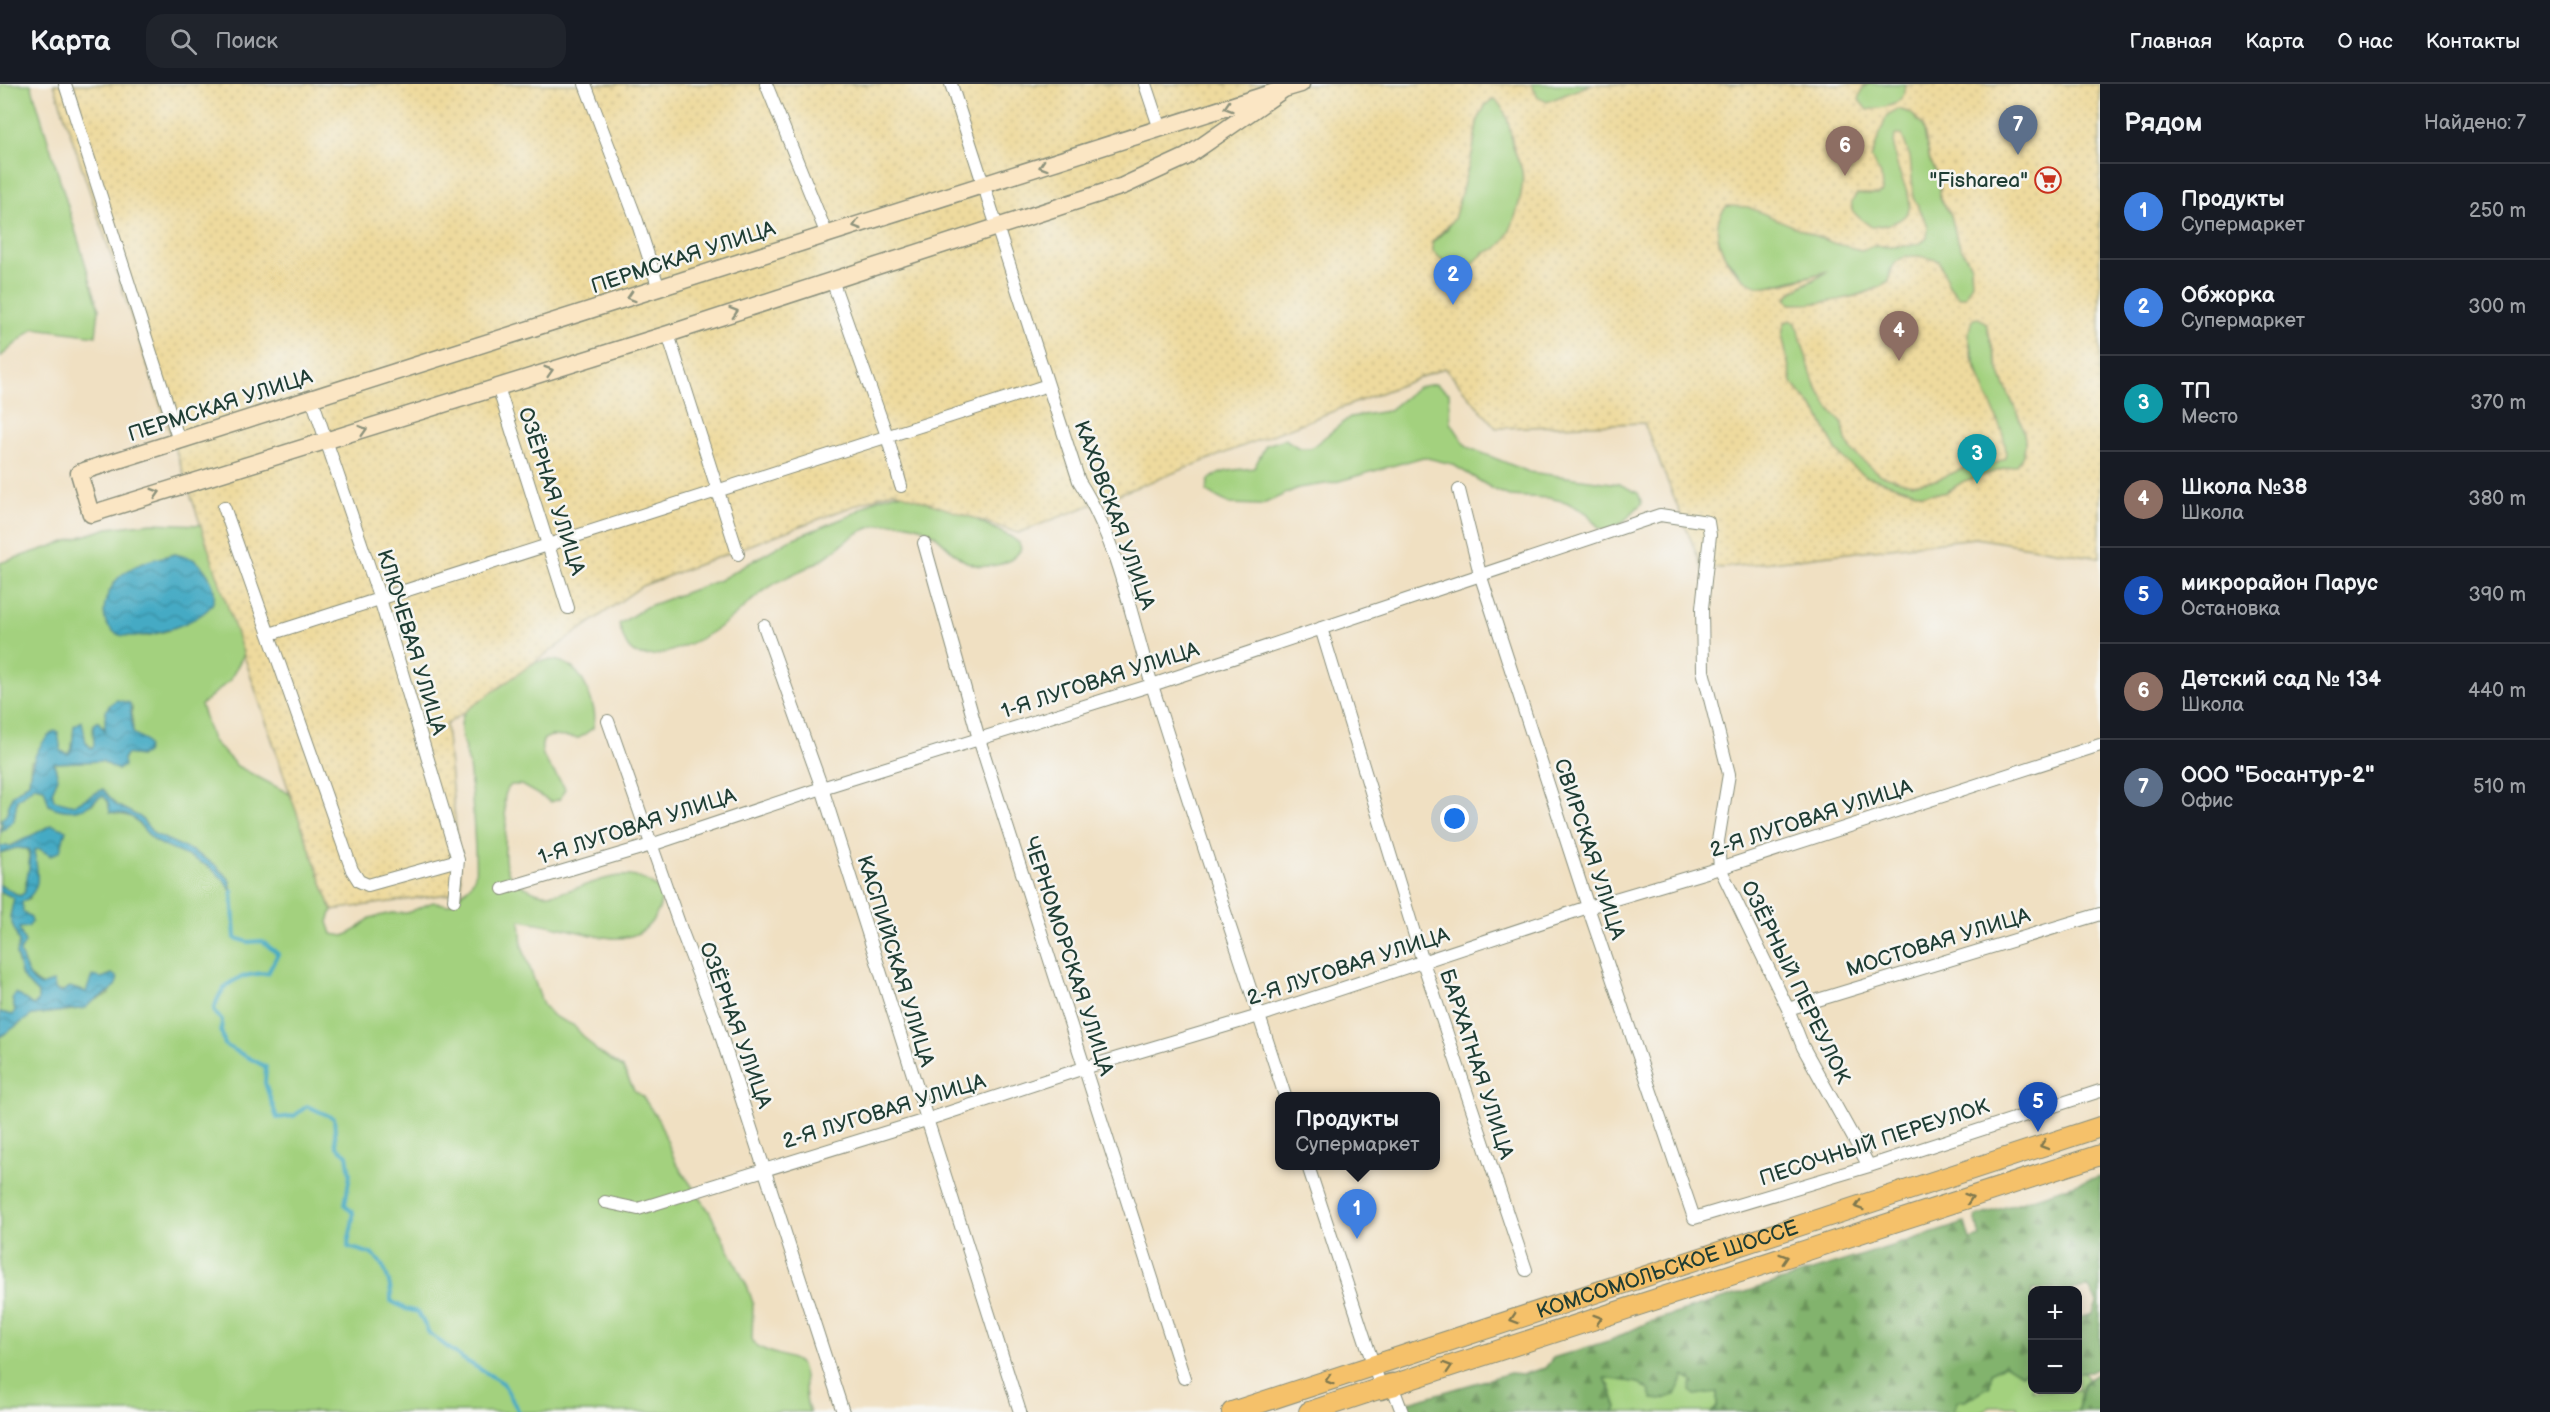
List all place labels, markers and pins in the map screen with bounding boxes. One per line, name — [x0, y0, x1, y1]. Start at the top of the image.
pin: 7 — [1998, 106, 2038, 155]
pin: 6 — [1826, 126, 1864, 176]
supermarket icon: "Fisharea" — [2033, 165, 2063, 195]
place label: "Fisharea" — [1930, 168, 2028, 193]
pin: 2 — [1434, 256, 1472, 305]
pin: 4 — [1880, 312, 1918, 361]
pin: 3 — [1958, 434, 1996, 484]
pin: 5 — [2018, 1082, 2058, 1132]
pin: 1 — [1338, 1190, 1376, 1239]

